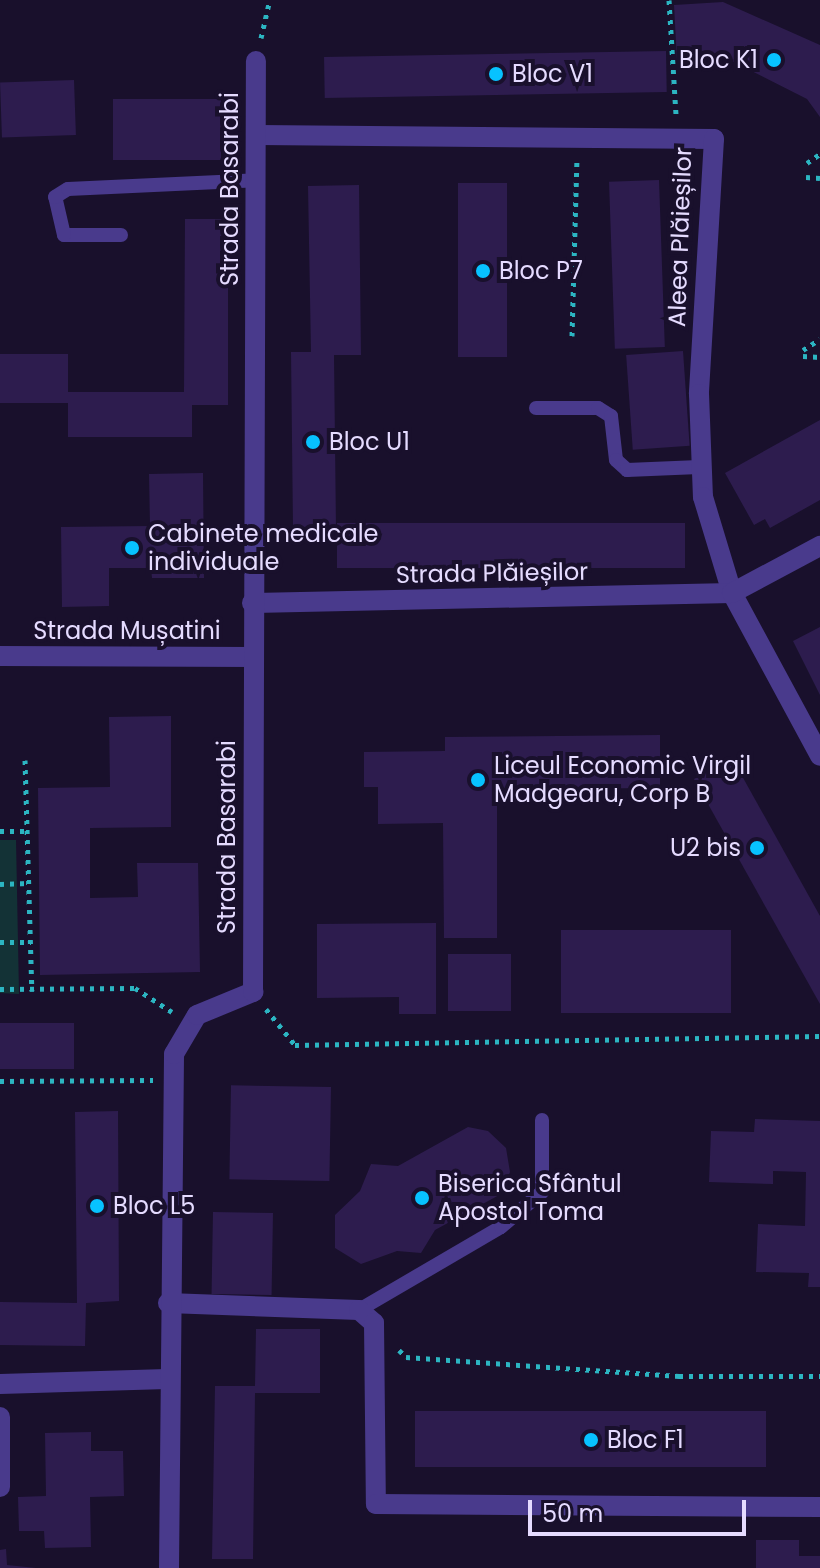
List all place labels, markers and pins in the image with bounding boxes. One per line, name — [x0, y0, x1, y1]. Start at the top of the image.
place label: Bloc K1 — [679, 46, 758, 74]
marker: Bloc K1 — [765, 51, 783, 69]
place label: Bloc V1 — [512, 60, 593, 88]
marker: Bloc V1 — [487, 65, 505, 83]
place label: Bloc P7 — [499, 257, 583, 285]
marker: Bloc P7 — [474, 262, 492, 280]
place label: Bloc U1 — [329, 428, 410, 456]
marker: Bloc U1 — [304, 433, 322, 451]
place label: Cabinete medicale individuale — [148, 520, 378, 576]
marker: Cabinete medicale individuale — [123, 539, 141, 557]
place label: Liceul Economic Virgil Madgearu, Corp B — [494, 752, 751, 808]
marker: Liceul Economic Virgil Madgearu, Corp B — [469, 771, 487, 789]
place label: U2 bis — [670, 834, 741, 862]
marker: U2 bis — [748, 839, 766, 857]
place label: Biserica Sfântul Apostol Toma — [438, 1170, 622, 1226]
marker: Biserica Sfântul Apostol Toma — [413, 1189, 431, 1207]
place label: Bloc L5 — [113, 1192, 195, 1220]
marker: Bloc L5 — [88, 1197, 106, 1215]
place label: Bloc F1 — [607, 1426, 684, 1454]
marker: Bloc F1 — [582, 1431, 600, 1449]

